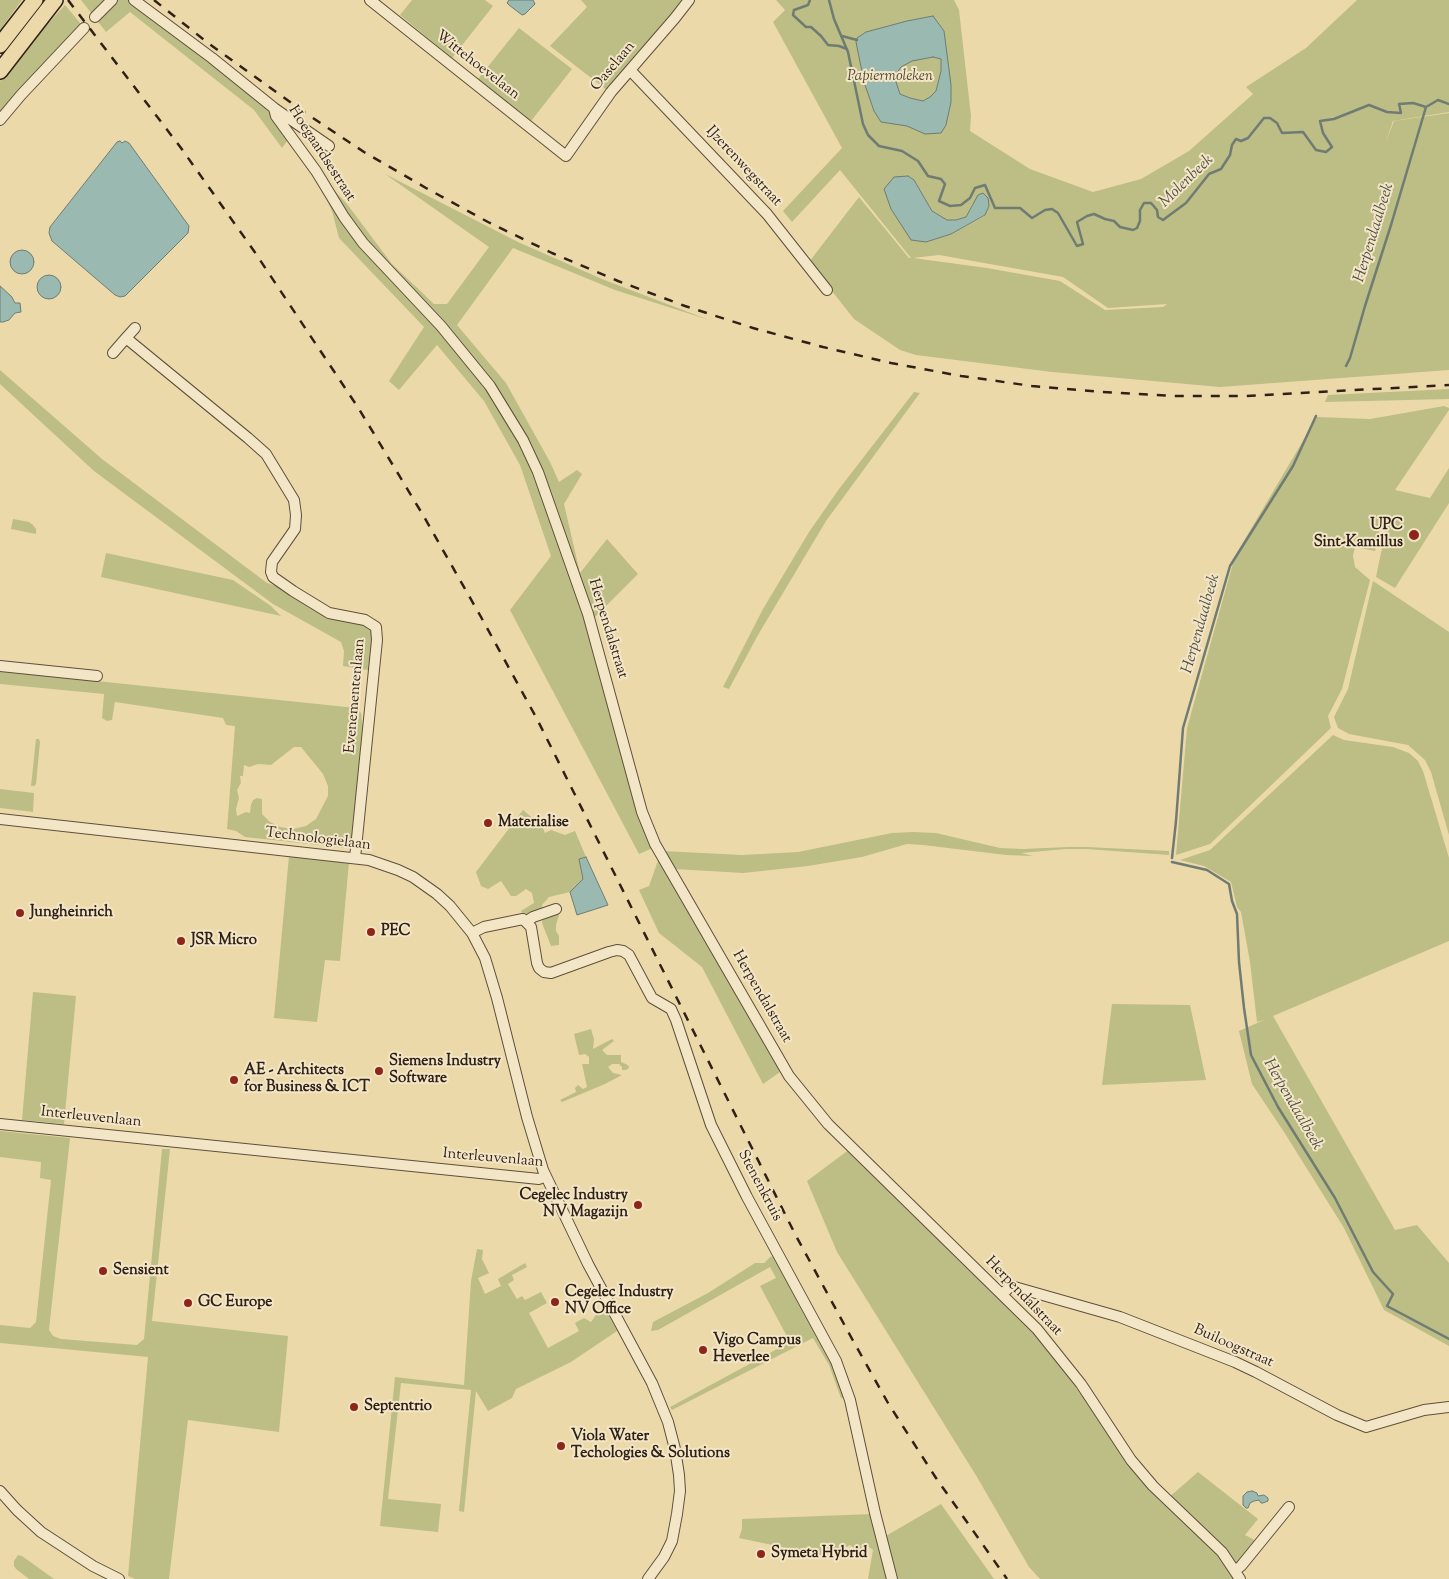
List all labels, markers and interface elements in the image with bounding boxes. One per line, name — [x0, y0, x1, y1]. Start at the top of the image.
street label: Wittehoevelaan — [431, 28, 523, 104]
street label: Oaselaan — [588, 38, 640, 96]
park label: Papiermoleken — [847, 68, 933, 86]
street label: Hoegaardsestraat — [283, 103, 359, 205]
street label: IJzerenwegstraat — [701, 123, 785, 211]
water label: Molenbeek — [1156, 151, 1218, 213]
water label: Herpendaalbeek — [1351, 181, 1399, 285]
place label: UPC Sint-Kamillus — [1314, 517, 1403, 552]
marker: UPC Sint-Kamillus — [1407, 528, 1421, 542]
water label: Herpendaalbeek — [1179, 572, 1225, 676]
street label: Herpendalstraat — [583, 577, 631, 681]
street label: Evenementenlaan — [342, 638, 370, 754]
place label: Materialise — [498, 814, 569, 832]
marker: Materialise — [482, 817, 494, 829]
street label: Technologielaan — [264, 825, 372, 855]
place label: Jungheinrich — [30, 904, 113, 922]
marker: Jungheinrich — [14, 907, 26, 919]
place label: PEC — [381, 923, 411, 941]
marker: PEC — [365, 926, 377, 938]
place label: JSR Micro — [191, 932, 257, 950]
marker: JSR Micro — [175, 935, 187, 947]
street label: Herpendalstraat — [727, 948, 795, 1046]
place label: Siemens Industry Software — [389, 1053, 501, 1088]
water label: Herpendaalbeek — [1258, 1056, 1326, 1154]
place label: AE - Architects for Business & ICT — [244, 1062, 370, 1097]
marker: Siemens Industry Software — [373, 1065, 385, 1077]
marker: AE - Architects for Business & ICT — [228, 1074, 240, 1086]
street label: Interleuvenlaan — [40, 1104, 142, 1132]
street label: Interleuvenlaan — [442, 1146, 544, 1172]
street label: Stenenkruis — [733, 1147, 785, 1225]
place label: Cegelec Industry NV Magazijn — [519, 1187, 628, 1222]
marker: Cegelec Industry NV Magazijn — [632, 1199, 644, 1211]
street label: Herpendalstraat — [981, 1254, 1065, 1340]
place label: Sensient — [113, 1262, 169, 1280]
marker: Sensient — [97, 1265, 109, 1277]
place label: Cegelec Industry NV Office — [565, 1284, 674, 1319]
place label: GC Europe — [198, 1294, 272, 1312]
marker: Cegelec Industry NV Office — [549, 1296, 561, 1308]
marker: GC Europe — [182, 1297, 194, 1309]
street label: Builoogstraat — [1190, 1321, 1276, 1373]
place label: Vigo Campus Heverlee — [713, 1332, 801, 1367]
marker: Vigo Campus Heverlee — [697, 1344, 709, 1356]
place label: Septentrio — [364, 1398, 432, 1416]
marker: Septentrio — [348, 1401, 360, 1413]
place label: Viola Water Techologies & Solutions — [571, 1428, 730, 1463]
marker: Viola Water Techologies & Solutions — [555, 1440, 567, 1452]
place label: Symeta Hybrid — [771, 1545, 867, 1563]
marker: Symeta Hybrid — [755, 1548, 767, 1560]

